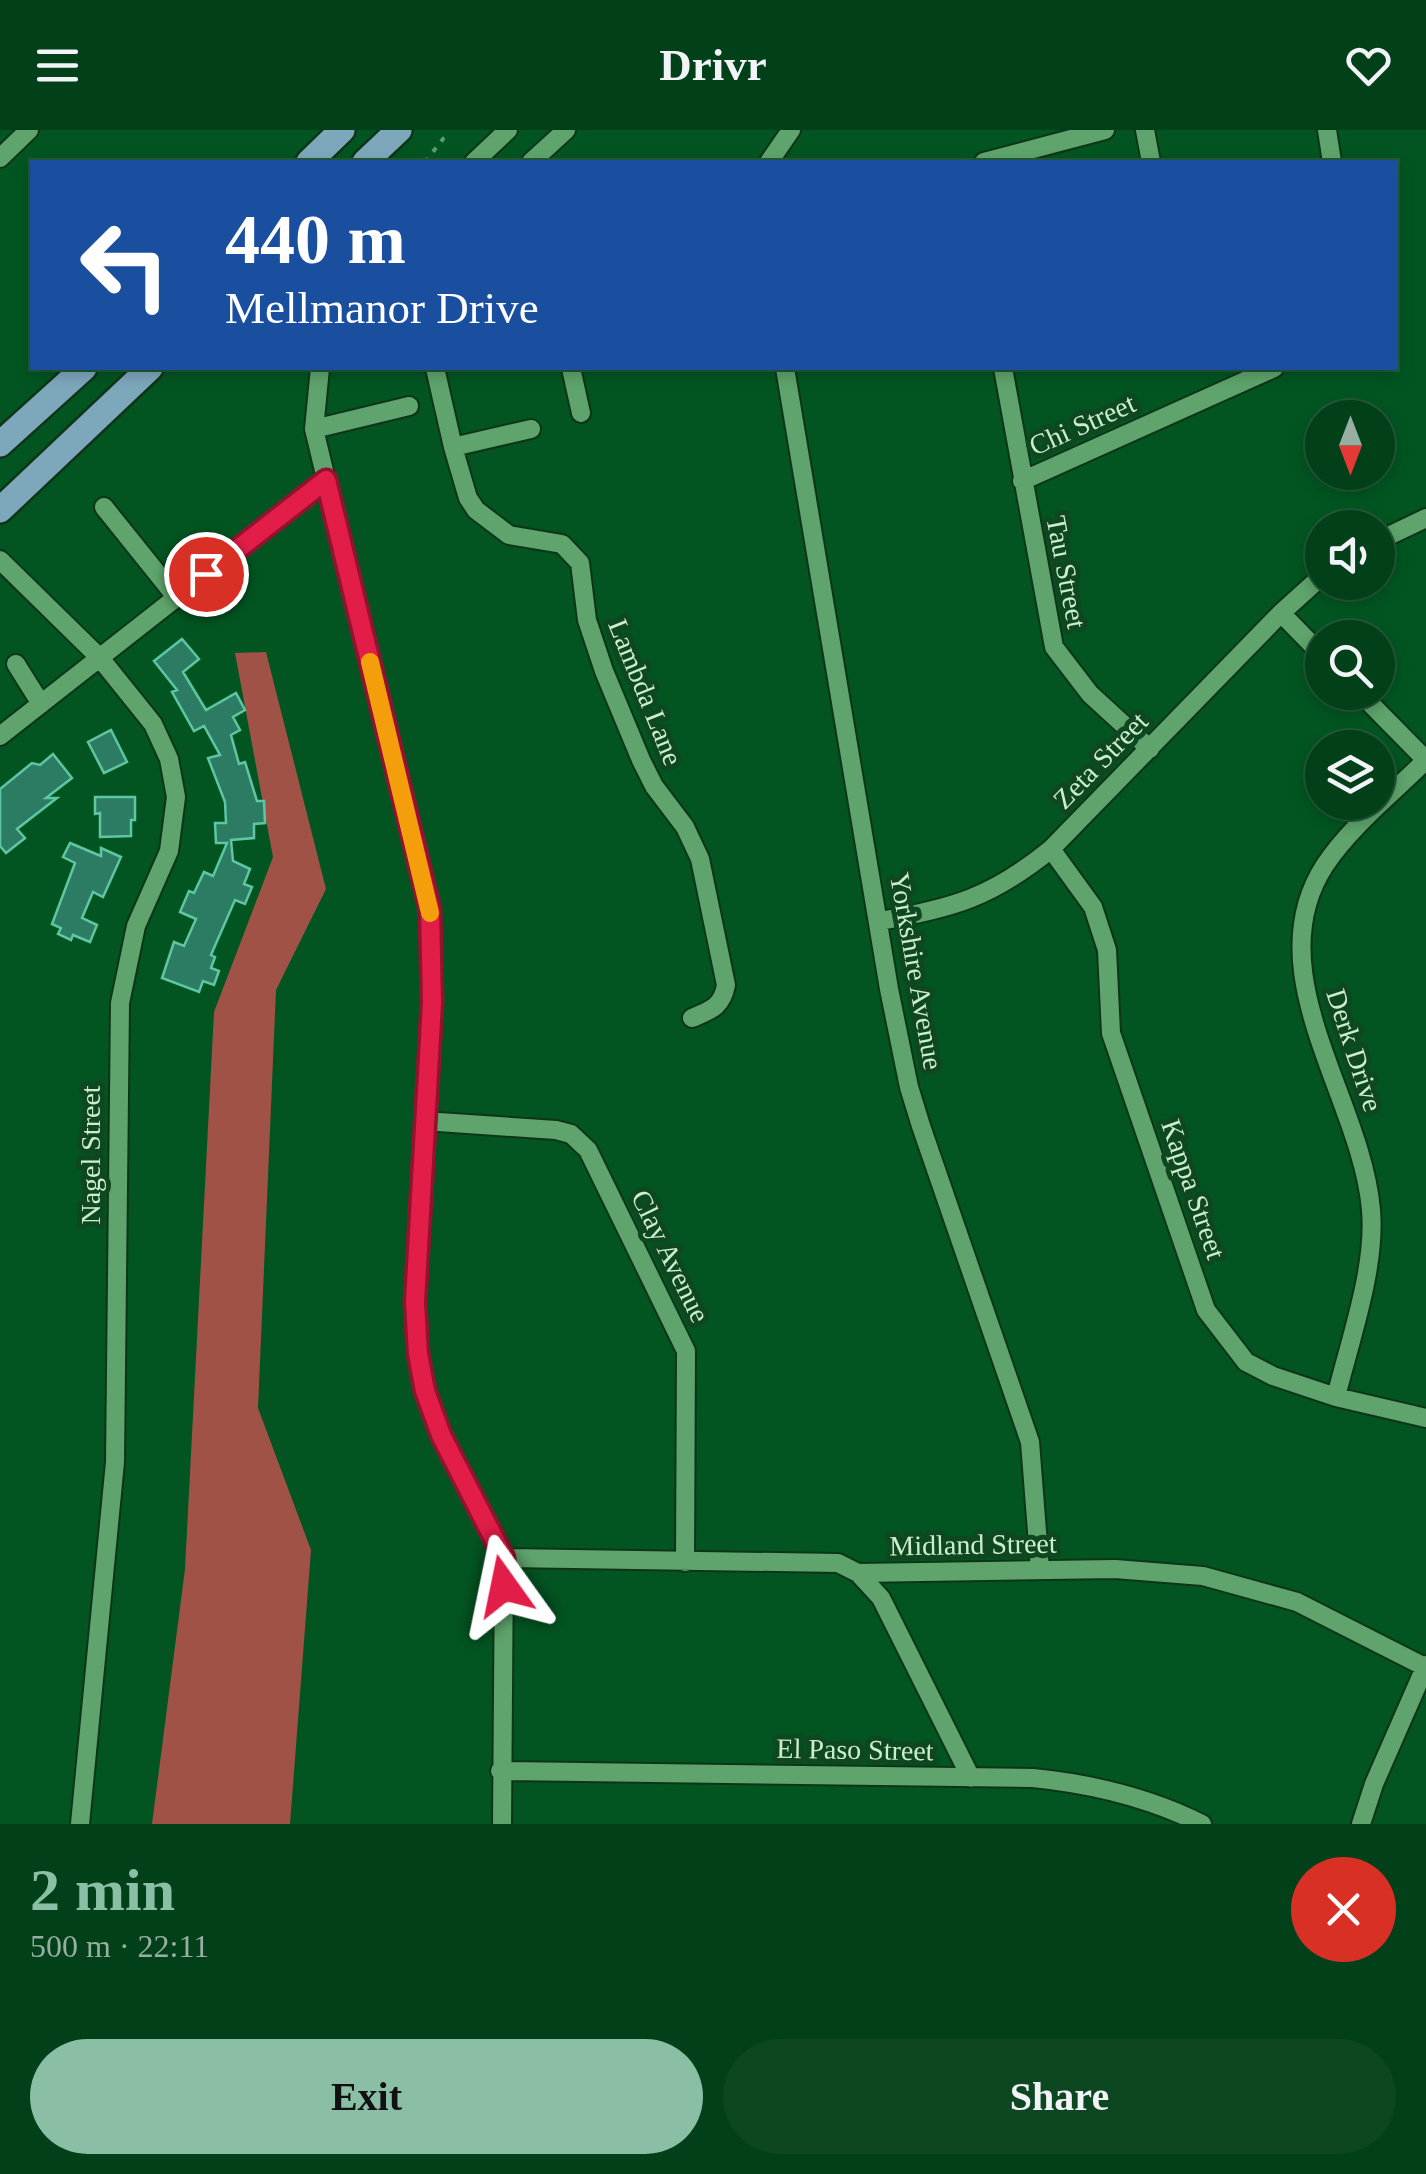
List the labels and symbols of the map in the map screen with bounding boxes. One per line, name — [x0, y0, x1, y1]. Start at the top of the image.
street label: Chi Street — [1024, 387, 1140, 462]
north arrow — [1305, 400, 1395, 490]
street label: Tau Street — [1040, 513, 1093, 631]
pin — [164, 532, 249, 617]
street label: Lambda Lane — [602, 615, 689, 770]
street label: Zeta Street — [1047, 706, 1154, 815]
street label: Yorkshire Avenue — [884, 870, 949, 1072]
street label: Derk Drive — [1320, 985, 1389, 1115]
street label: Nagel Street — [75, 1085, 106, 1225]
street label: Kappa Street — [1155, 1115, 1232, 1263]
street label: Clay Avenue — [625, 1185, 716, 1327]
street label: Midland Street — [889, 1528, 1057, 1561]
position arrow — [452, 1534, 556, 1638]
street label: El Paso Street — [776, 1733, 934, 1766]

